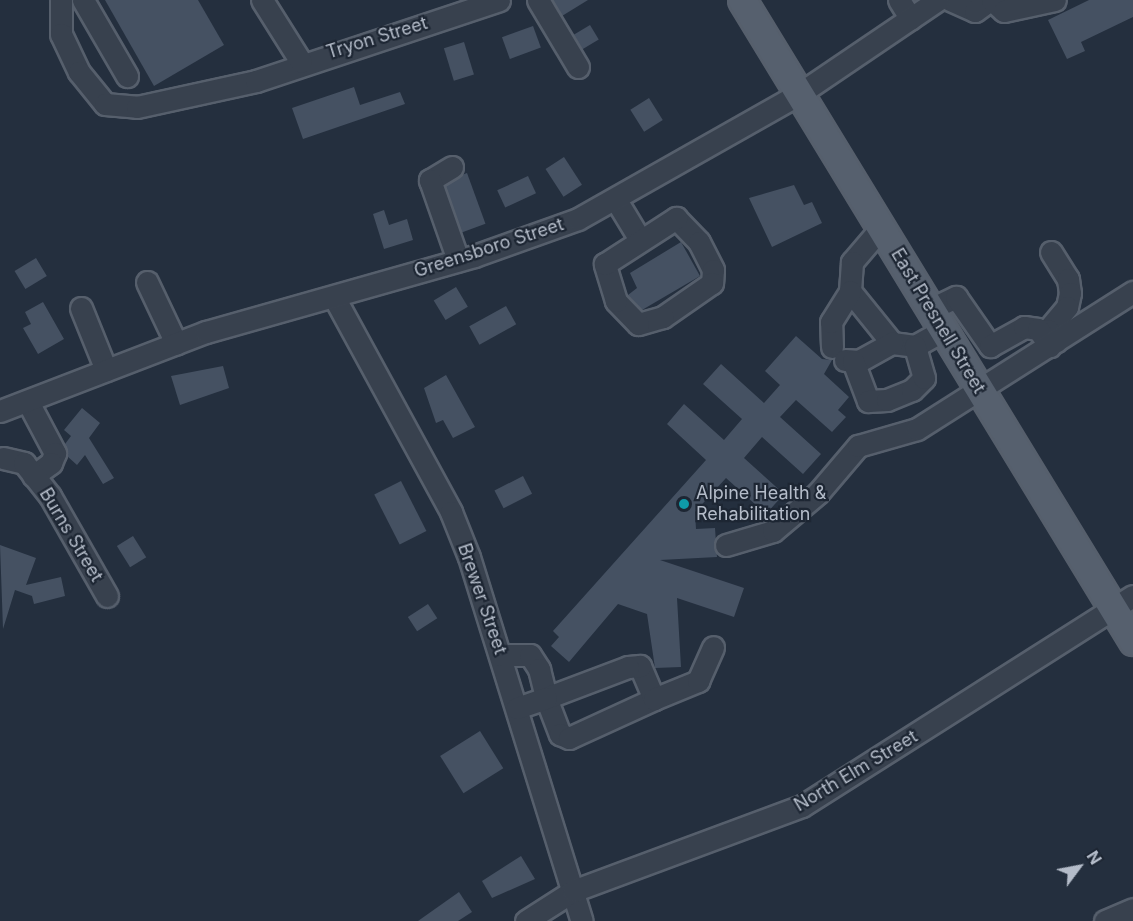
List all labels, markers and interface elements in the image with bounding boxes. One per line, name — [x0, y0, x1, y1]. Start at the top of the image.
street label: Tryon Street — [324, 12, 430, 64]
street label: Greensboro Street — [411, 214, 567, 282]
street label: East Presnell Street — [886, 245, 990, 397]
place label: Alpine Health & Rehabilitation — [696, 483, 826, 526]
street label: Burns Street — [35, 484, 107, 586]
marker: Alpine Health & Rehabilitation — [677, 497, 691, 511]
street label: Brewer Street — [453, 541, 511, 657]
street label: North Elm Street — [791, 726, 921, 816]
north arrow — [1049, 837, 1109, 897]
text: N — [1083, 847, 1106, 868]

